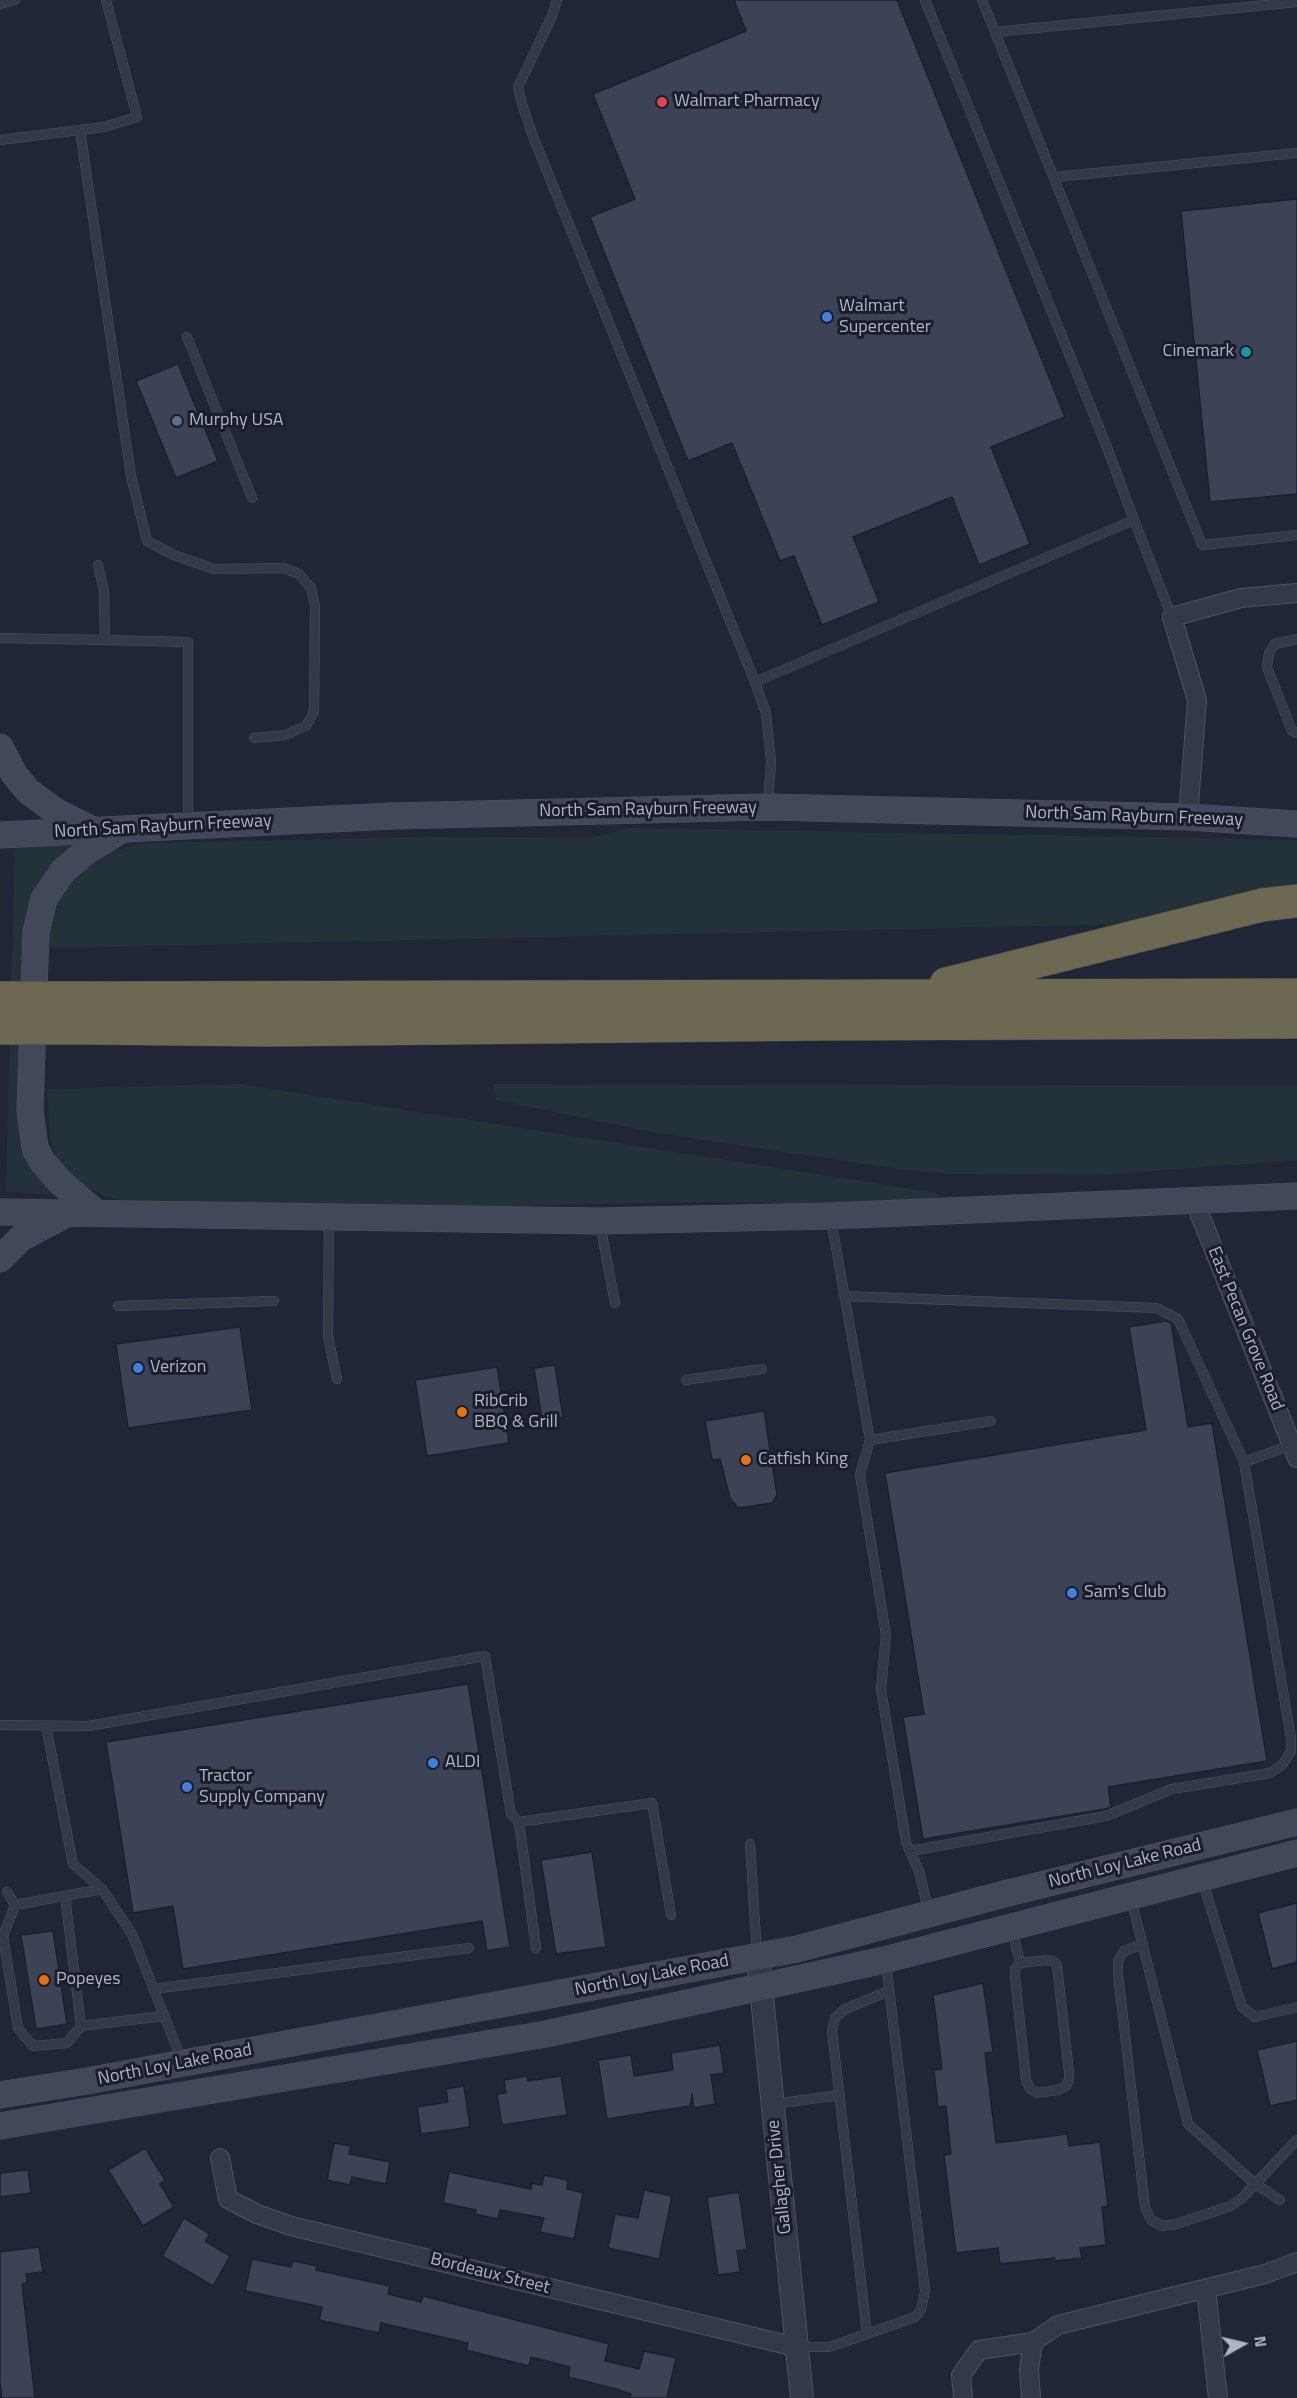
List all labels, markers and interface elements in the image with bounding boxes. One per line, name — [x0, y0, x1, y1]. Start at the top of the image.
place label: Walmart Pharmacy — [674, 91, 820, 113]
marker: Walmart Pharmacy — [655, 95, 669, 109]
place label: Walmart Supercenter — [839, 296, 931, 338]
marker: Walmart Supercenter — [820, 310, 834, 324]
place label: Cinemark — [1163, 341, 1234, 363]
marker: Cinemark — [1239, 345, 1253, 359]
place label: Murphy USA — [189, 410, 283, 432]
marker: Murphy USA — [170, 414, 184, 428]
street label: North Sam Rayburn Freeway — [539, 797, 757, 823]
street label: North Sam Rayburn Freeway — [1025, 802, 1243, 832]
street label: North Sam Rayburn Freeway — [54, 811, 272, 843]
street label: East Pecan Grove Road — [1202, 1244, 1288, 1414]
place label: Verizon — [150, 1357, 206, 1379]
marker: Verizon — [131, 1361, 145, 1375]
place label: RibCrib BBQ & Grill — [474, 1391, 558, 1434]
marker: RibCrib BBQ & Grill — [455, 1405, 469, 1419]
place label: Catfish King — [758, 1449, 848, 1471]
marker: Catfish King — [739, 1453, 753, 1467]
place label: Sam's Club — [1084, 1582, 1167, 1604]
marker: Sam's Club — [1065, 1586, 1079, 1600]
place label: ALDI — [445, 1752, 480, 1774]
marker: ALDI — [426, 1756, 440, 1770]
place label: Tractor Supply Company — [199, 1766, 325, 1808]
marker: Tractor Supply Company — [180, 1780, 194, 1794]
street label: North Loy Lake Road — [1047, 1835, 1203, 1893]
street label: North Loy Lake Road — [573, 1950, 731, 2002]
place label: Popeyes — [56, 1969, 121, 1991]
marker: Popeyes — [37, 1973, 51, 1987]
street label: North Loy Lake Road — [96, 2039, 254, 2091]
street label: Gallagher Drive — [763, 2119, 797, 2235]
street label: Bordeaux Street — [428, 2249, 552, 2299]
north arrow — [1213, 2314, 1273, 2374]
text: N — [1248, 2334, 1273, 2349]

